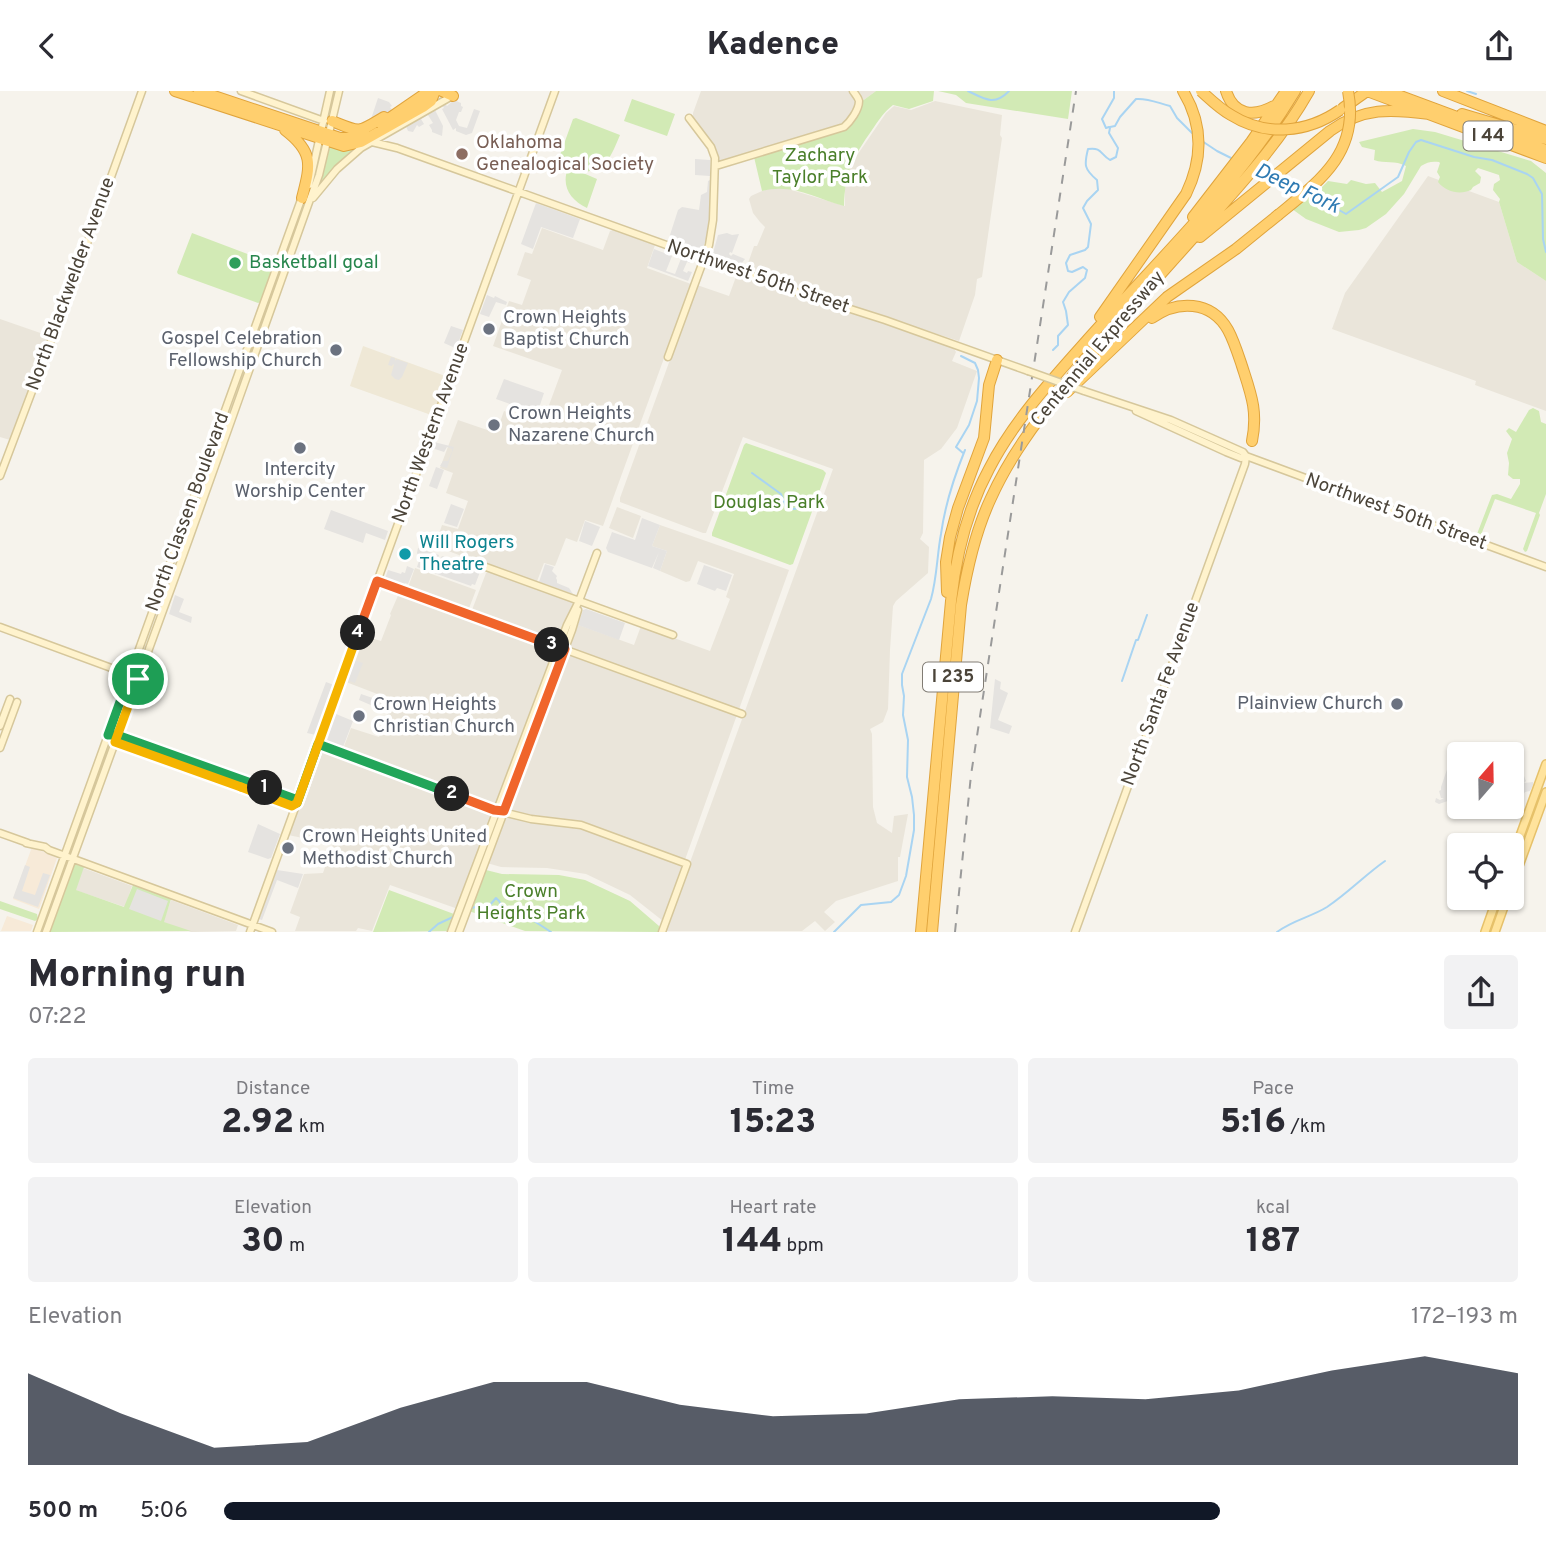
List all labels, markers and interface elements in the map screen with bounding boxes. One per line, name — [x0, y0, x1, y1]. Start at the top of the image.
text: Kadence — [707, 26, 839, 66]
icon: back — [28, 27, 66, 65]
icon: share — [1480, 27, 1518, 65]
road number: I 44 — [1464, 122, 1512, 151]
place label: Oklahoma Genealogical Society — [476, 131, 654, 177]
park label: Zachary Taylor Park — [772, 144, 868, 190]
marker: Oklahoma Genealogical Society — [454, 146, 470, 162]
water label: Deep Fork — [1250, 158, 1344, 221]
street label: North Blackwelder Avenue — [21, 174, 121, 394]
street label: Northwest 50th Street — [664, 235, 852, 319]
place label: Basketball goal — [249, 251, 379, 275]
marker: Basketball goal — [227, 255, 243, 271]
street label: Centennial Expressway — [1026, 266, 1170, 432]
place label: Crown Heights Baptist Church — [503, 306, 629, 352]
marker: Crown Heights Baptist Church — [481, 321, 497, 337]
place label: Gospel Celebration Fellowship Church — [161, 327, 322, 373]
street label: North Western Avenue — [387, 340, 475, 526]
marker: Gospel Celebration Fellowship Church — [328, 342, 344, 358]
place label: Crown Heights Nazarene Church — [508, 402, 655, 448]
street label: North Classen Boulevard — [141, 409, 235, 615]
marker: Crown Heights Nazarene Church — [486, 417, 502, 433]
marker: Intercity Worship Center — [292, 440, 308, 456]
place label: Intercity Worship Center — [235, 458, 366, 504]
street label: Northwest 50th Street — [1302, 468, 1490, 556]
park label: Douglas Park — [713, 491, 825, 515]
place label: Will Rogers Theatre — [419, 531, 514, 577]
marker: Will Rogers Theatre — [397, 546, 413, 562]
street label: North Santa Fe Avenue — [1117, 599, 1205, 789]
pin: 4 — [340, 615, 376, 651]
text: 4 — [351, 620, 364, 644]
pin: 3 — [534, 627, 570, 663]
text: 3 — [546, 632, 557, 656]
pin — [108, 649, 168, 709]
icon: arrive — [119, 660, 157, 698]
road number: I 235 — [923, 663, 983, 691]
place label: Plainview Church — [1237, 692, 1383, 716]
place label: Crown Heights Christian Church — [373, 693, 515, 739]
marker: Plainview Church — [1389, 696, 1405, 712]
marker: Crown Heights Christian Church — [351, 708, 367, 724]
north arrow — [1447, 742, 1524, 819]
map controls — [1447, 742, 1524, 910]
pin: 1 — [247, 771, 282, 805]
text: 1 — [261, 775, 268, 799]
pin: 2 — [434, 777, 470, 811]
text: 2 — [446, 781, 457, 805]
place label: Crown Heights United Methodist Church — [302, 825, 487, 871]
button: locate — [1447, 833, 1524, 910]
marker: Crown Heights United Methodist Church — [280, 840, 296, 856]
park label: Crown Heights Park — [476, 880, 586, 926]
text: Morning run — [28, 952, 246, 1001]
button: share — [1444, 955, 1518, 1029]
text: 07:22 — [28, 1003, 87, 1032]
text: Distance — [236, 1077, 310, 1101]
text: Time — [752, 1077, 794, 1101]
text: Pace — [1252, 1077, 1294, 1101]
text: 2.92 — [221, 1101, 294, 1145]
text: 15:23 — [730, 1101, 816, 1145]
text: 5:16 — [1220, 1101, 1286, 1145]
text: km — [294, 1115, 325, 1139]
text: /km — [1286, 1115, 1326, 1139]
text: Elevation — [234, 1196, 312, 1220]
text: Heart rate — [730, 1196, 816, 1220]
text: kcal — [1256, 1196, 1290, 1220]
text: 30 — [241, 1220, 285, 1264]
text: 144 — [722, 1220, 782, 1264]
text: 187 — [1246, 1220, 1300, 1264]
text: m — [285, 1234, 305, 1258]
text: bpm — [782, 1234, 824, 1258]
text: Elevation — [28, 1303, 123, 1332]
text: 172–193 m — [1411, 1303, 1518, 1332]
text: 500 m — [28, 1497, 98, 1526]
text: 5:06 — [140, 1497, 188, 1526]

